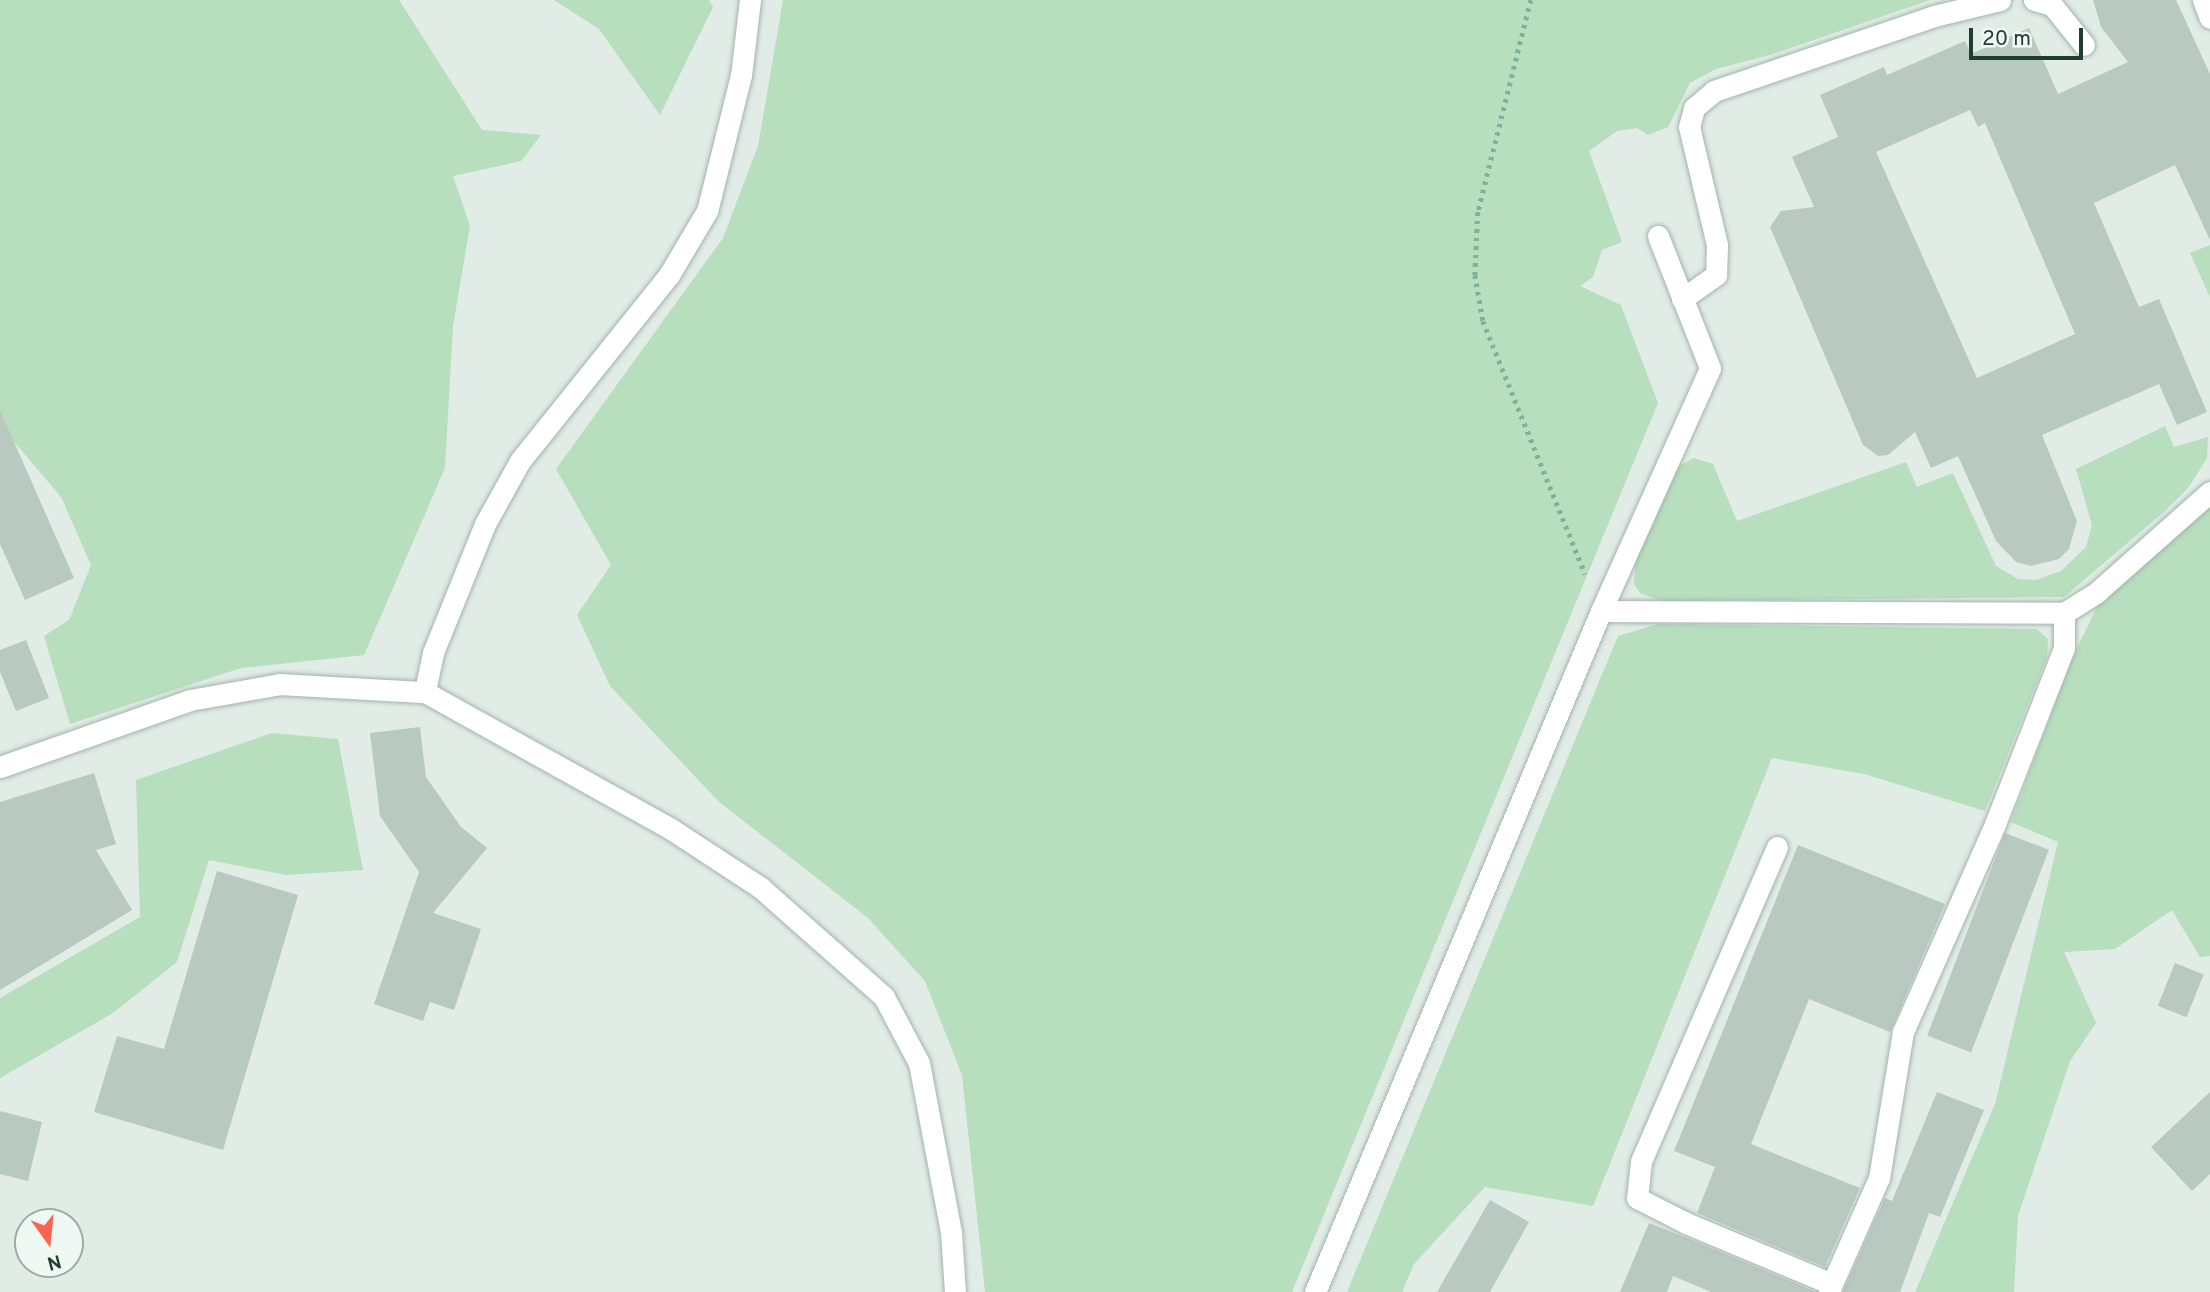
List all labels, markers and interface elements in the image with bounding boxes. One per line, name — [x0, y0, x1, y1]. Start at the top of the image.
scale bar — [1972, 14, 2086, 58]
text: 20 m — [1982, 26, 2031, 53]
north arrow — [14, 1208, 84, 1278]
text: N — [44, 1248, 64, 1275]

